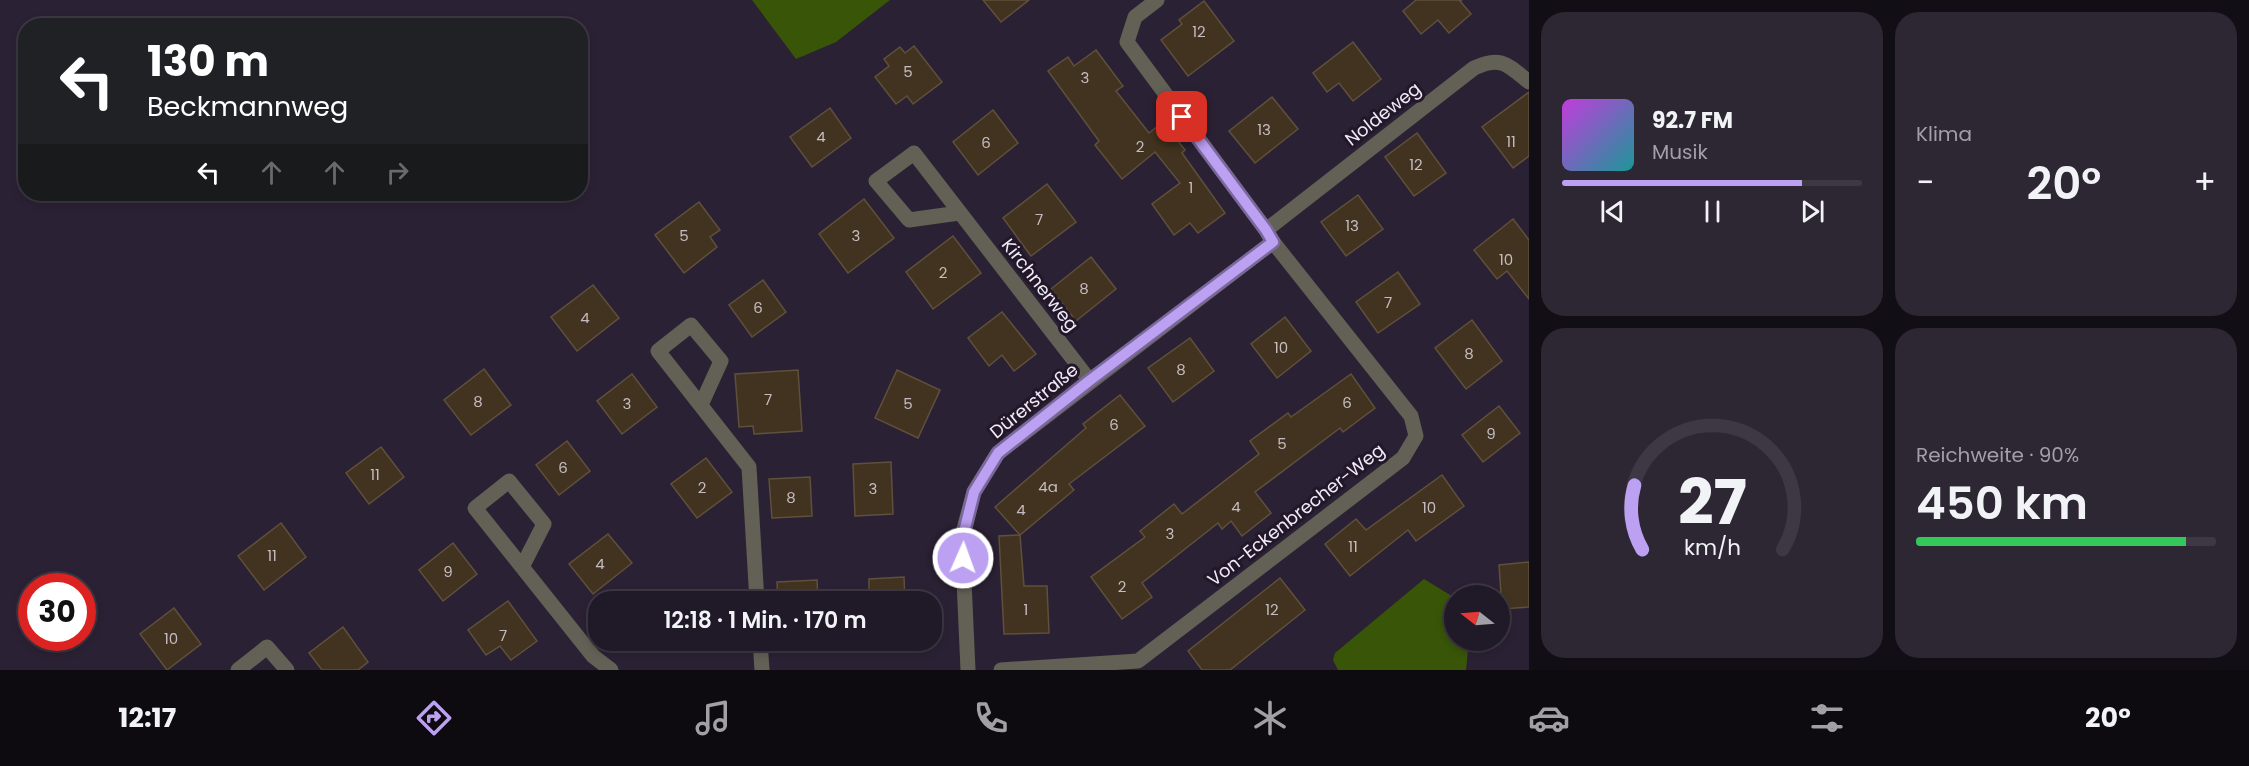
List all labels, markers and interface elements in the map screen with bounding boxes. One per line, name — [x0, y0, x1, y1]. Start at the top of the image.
house number: 12 — [1192, 21, 1206, 42]
text: 130 m — [147, 32, 269, 91]
icon: left — [48, 42, 126, 120]
house number: 5 — [903, 61, 913, 82]
house number: 3 — [1081, 67, 1089, 88]
street label: Noldeweg — [1340, 76, 1426, 151]
text: Beckmannweg — [147, 88, 348, 125]
pin — [1156, 91, 1207, 142]
icon: arrive — [1165, 100, 1198, 133]
text: 92.7 FM — [1652, 105, 1733, 136]
house number: 13 — [1257, 119, 1271, 140]
text: Klima — [1916, 120, 1972, 148]
house number: 4 — [816, 126, 826, 147]
house number: 11 — [1506, 131, 1516, 152]
house number: 6 — [981, 132, 991, 153]
house number: 2 — [1136, 136, 1144, 157]
text: Musik — [1652, 138, 1708, 166]
text: 20° — [2026, 152, 2101, 215]
house number: 12 — [1409, 154, 1423, 175]
icon: left — [192, 156, 225, 189]
icon: ahead — [255, 156, 288, 189]
icon: ahead — [318, 156, 351, 189]
icon: right — [381, 156, 414, 189]
text: − — [1916, 159, 1934, 206]
text: + — [2193, 159, 2216, 206]
house number: 1 — [1189, 177, 1193, 198]
icon: previous — [1596, 195, 1629, 228]
icon: pause — [1696, 195, 1729, 228]
icon: next — [1796, 195, 1829, 228]
house number: 7 — [1035, 209, 1043, 230]
house number: 13 — [1345, 215, 1359, 236]
house number: 5 — [679, 225, 689, 246]
house number: 3 — [852, 225, 860, 246]
street label: Kirchnerweg — [996, 233, 1085, 336]
house number: 10 — [1499, 249, 1513, 270]
house number: 2 — [939, 262, 947, 283]
house number: 8 — [1079, 278, 1089, 299]
house number: 7 — [1384, 292, 1392, 313]
house number: 6 — [753, 297, 763, 318]
house number: 4 — [580, 307, 590, 328]
house number: 10 — [1274, 337, 1288, 358]
house number: 8 — [1464, 343, 1474, 364]
street label: Dürerstraße — [984, 357, 1083, 444]
house number: 8 — [1176, 359, 1186, 380]
house number: 7 — [764, 389, 772, 410]
house number: 8 — [473, 391, 483, 412]
house number: 6 — [1342, 392, 1352, 413]
house number: 3 — [623, 393, 631, 414]
house number: 5 — [903, 393, 913, 414]
house number: 6 — [1109, 414, 1119, 435]
house number: 9 — [1486, 423, 1496, 444]
house number: 5 — [1277, 433, 1287, 454]
street label: Von-Eckenbrecher-Weg — [1202, 438, 1389, 592]
text: Reichweite · 90% — [1916, 441, 2079, 469]
house number: 6 — [558, 457, 568, 478]
text: 27 — [1677, 458, 1747, 546]
house number: 11 — [370, 464, 380, 485]
text: 450 km — [1916, 472, 2088, 535]
house number: 4a — [1038, 476, 1058, 497]
house number: 2 — [698, 477, 706, 498]
house number: 3 — [869, 478, 877, 499]
house number: 8 — [786, 487, 796, 508]
house number: 4 — [1231, 496, 1241, 517]
house number: 10 — [1422, 497, 1436, 518]
house number: 4 — [1016, 499, 1026, 520]
house number: 3 — [1166, 523, 1174, 544]
position arrow — [931, 526, 995, 590]
text: km/h — [1683, 532, 1741, 563]
house number: 11 — [1348, 536, 1358, 557]
house number: 11 — [267, 545, 277, 566]
house number: 4 — [595, 553, 605, 574]
house number: 9 — [443, 561, 453, 582]
speed limit sign: 30 — [18, 573, 96, 651]
house number: 2 — [1118, 576, 1126, 597]
north arrow — [1444, 585, 1510, 651]
map controls — [1444, 585, 1510, 651]
house number: 1 — [1024, 599, 1028, 620]
house number: 12 — [1265, 599, 1279, 620]
text: 12:18 · 1 Min. · 170 m — [663, 605, 867, 636]
house number: 7 — [499, 625, 507, 646]
house number: 10 — [164, 628, 178, 649]
icon: directions — [413, 697, 455, 739]
icon: music — [692, 697, 734, 739]
icon: phone — [970, 697, 1012, 739]
icon: climate — [1249, 697, 1291, 739]
icon: car — [1528, 697, 1570, 739]
icon: filters — [1806, 697, 1848, 739]
text: 12:17 — [118, 699, 176, 736]
text: 20° — [2085, 699, 2131, 736]

